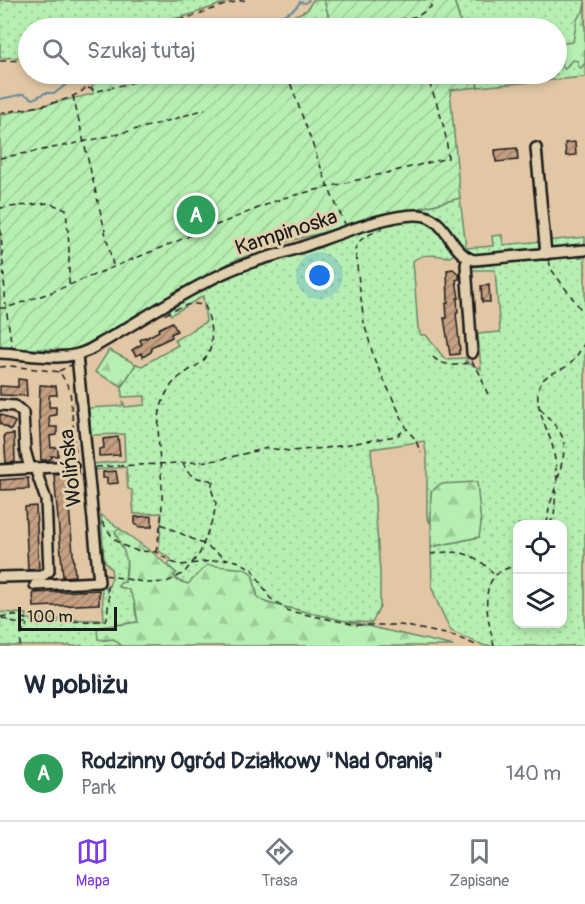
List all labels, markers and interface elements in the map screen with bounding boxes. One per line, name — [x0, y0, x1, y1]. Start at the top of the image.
search box — [18, 18, 567, 84]
icon: search — [39, 35, 72, 68]
text: Szukaj tutaj — [87, 37, 196, 65]
pin: A — [176, 192, 216, 238]
street label: Kampinoska — [232, 203, 341, 262]
your location — [305, 261, 334, 290]
street label: Wolińska — [53, 428, 88, 508]
map controls — [513, 520, 567, 628]
button: locate — [513, 520, 567, 574]
button: layers — [513, 574, 567, 628]
scale bar — [18, 604, 117, 632]
text: 100 m — [27, 607, 73, 627]
text: W pobliżu — [24, 669, 128, 701]
text: Rodzinny Ogród Działkowy "Nad Oranią" — [81, 747, 443, 775]
text: A — [37, 761, 50, 786]
text: 140 m — [506, 761, 561, 786]
text: Park — [81, 775, 116, 800]
tab: Mapa — [76, 835, 110, 891]
tab: Trasa — [261, 835, 298, 891]
tab: Zapisane — [449, 835, 509, 891]

